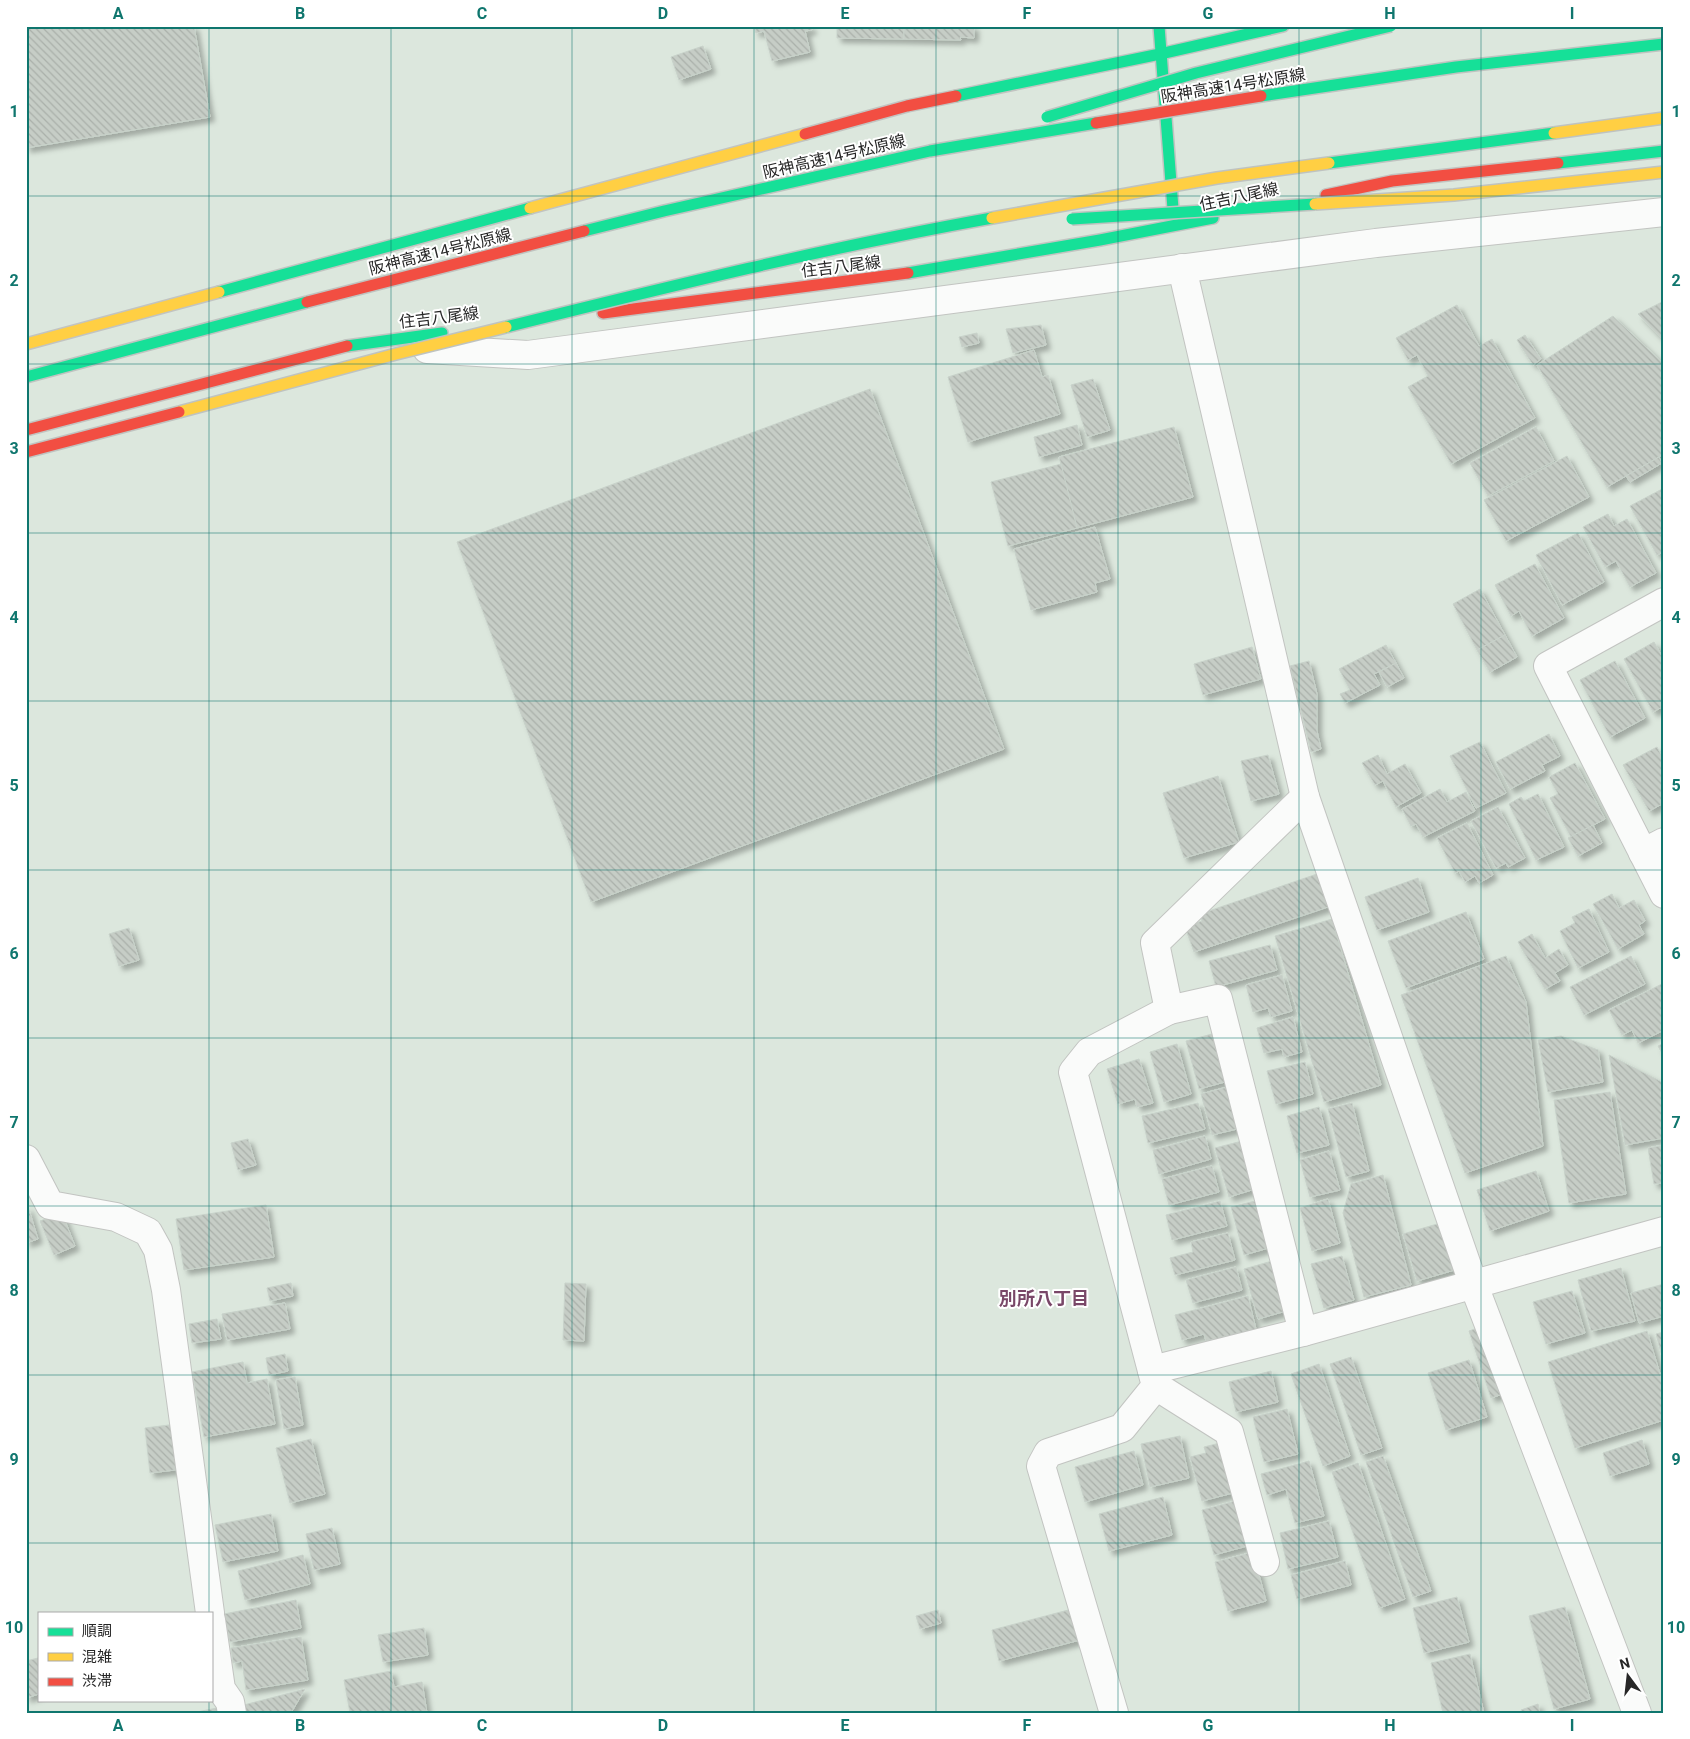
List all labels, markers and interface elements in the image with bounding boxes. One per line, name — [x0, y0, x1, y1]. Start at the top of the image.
text: A — [113, 4, 124, 23]
text: B — [295, 4, 305, 23]
text: C — [477, 4, 487, 23]
text: D — [658, 4, 668, 23]
text: E — [841, 4, 850, 23]
text: F — [1023, 4, 1032, 23]
text: G — [1203, 4, 1214, 23]
text: H — [1384, 4, 1396, 23]
text: I — [1570, 4, 1574, 23]
street label: 阪神高速14号松原線 — [1159, 65, 1307, 106]
text: 1 — [9, 102, 19, 121]
text: 1 — [1671, 102, 1681, 121]
street label: 阪神高速14号松原線 — [761, 131, 907, 182]
street label: 住吉八尾線 — [1198, 179, 1280, 214]
street label: 阪神高速14号松原線 — [367, 225, 513, 278]
street label: 住吉八尾線 — [800, 252, 882, 281]
text: 2 — [9, 271, 19, 290]
text: 2 — [1671, 271, 1681, 290]
street label: 住吉八尾線 — [398, 303, 480, 332]
text: 3 — [9, 439, 19, 458]
text: 3 — [1671, 439, 1681, 458]
text: 4 — [9, 608, 19, 627]
text: 4 — [1671, 608, 1681, 627]
text: 5 — [9, 776, 19, 795]
text: 5 — [1671, 776, 1681, 795]
text: 6 — [9, 944, 19, 963]
text: 6 — [1671, 944, 1681, 963]
text: 7 — [9, 1113, 19, 1132]
text: 7 — [1671, 1113, 1681, 1132]
text: 8 — [9, 1281, 19, 1300]
text: 8 — [1671, 1281, 1681, 1300]
district label: 別所八丁目 — [999, 1288, 1089, 1309]
text: 9 — [9, 1450, 19, 1469]
text: 9 — [1671, 1450, 1681, 1469]
legend — [38, 1612, 212, 1702]
text: 10 — [5, 1618, 23, 1637]
text: 10 — [1667, 1618, 1685, 1637]
text: 順調 — [82, 1622, 112, 1640]
text: 混雑 — [82, 1648, 112, 1666]
north arrow — [1602, 1652, 1652, 1702]
text: N — [1618, 1654, 1631, 1672]
text: 渋滞 — [82, 1672, 112, 1690]
text: A — [113, 1716, 124, 1735]
text: B — [295, 1716, 305, 1735]
text: C — [477, 1716, 487, 1735]
text: D — [658, 1716, 668, 1735]
text: E — [841, 1716, 850, 1735]
text: F — [1023, 1716, 1032, 1735]
text: G — [1203, 1716, 1214, 1735]
text: H — [1384, 1716, 1396, 1735]
text: I — [1570, 1716, 1574, 1735]

